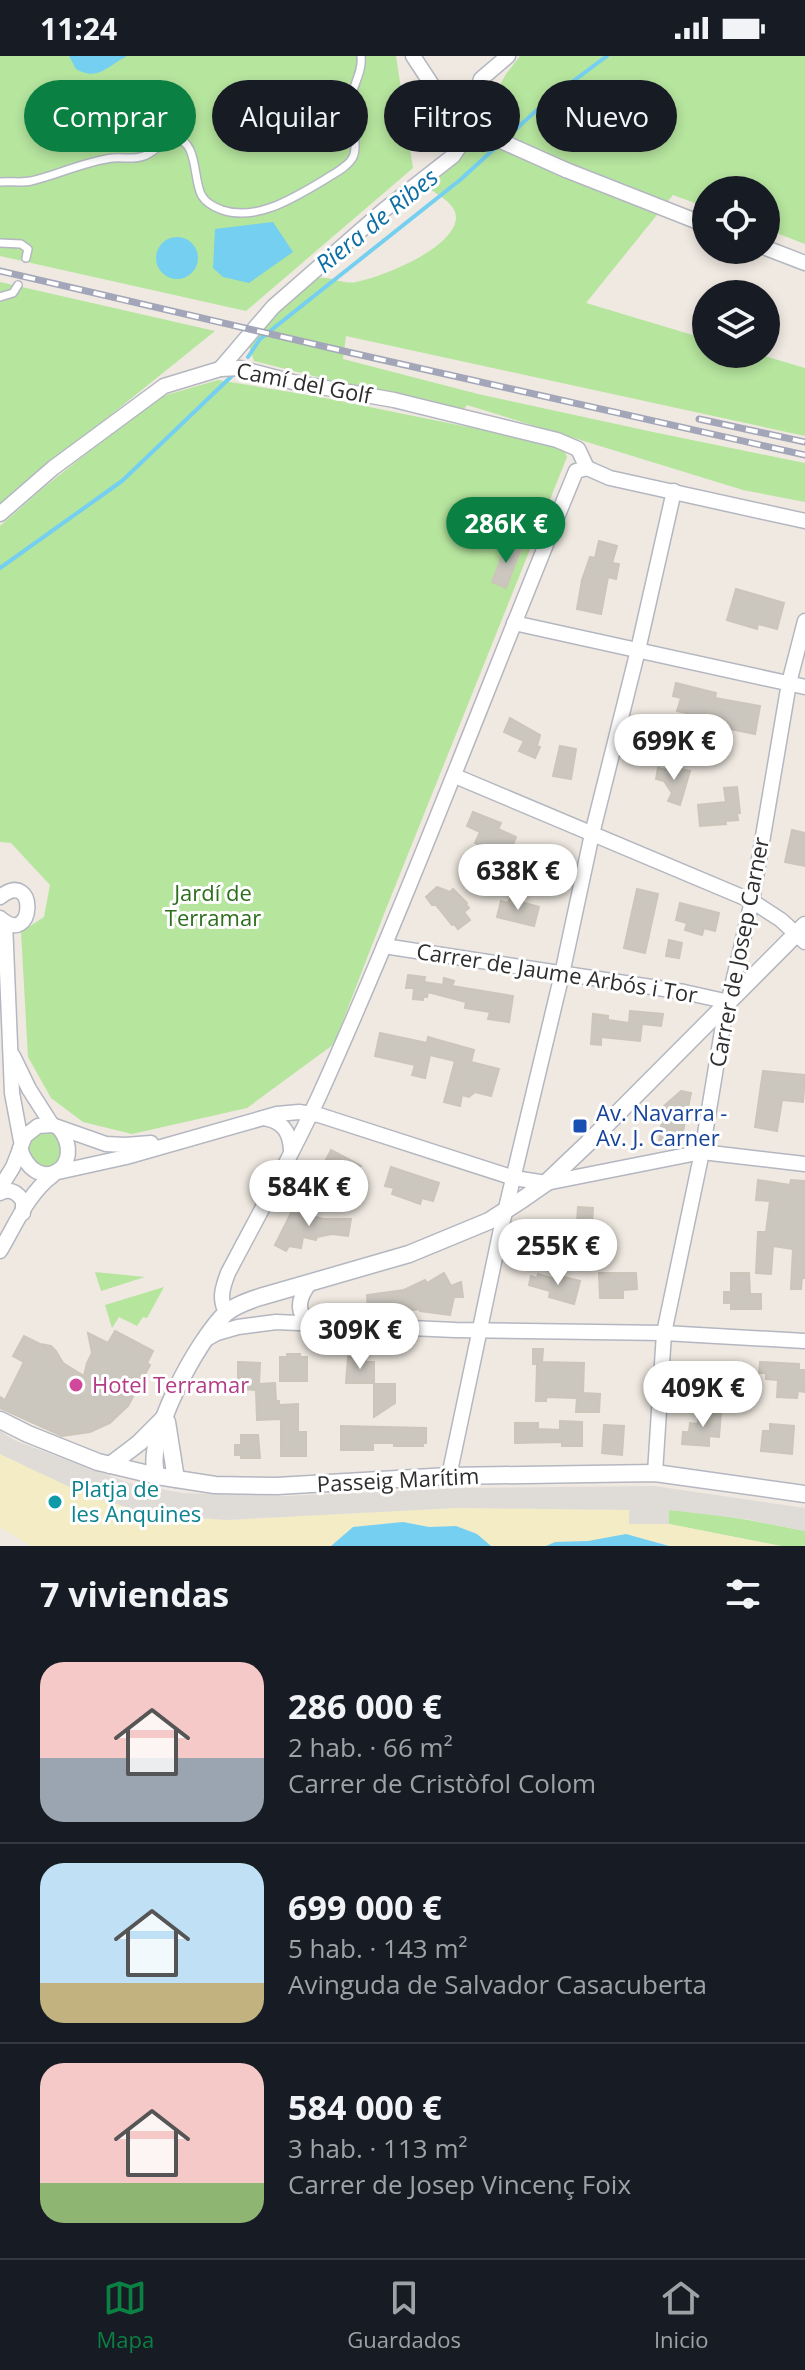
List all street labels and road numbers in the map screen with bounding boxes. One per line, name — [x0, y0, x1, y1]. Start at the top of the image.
street label: Camí del Golf — [234, 354, 376, 410]
street label: Carrer de Josep Carner — [701, 834, 775, 1069]
street label: Carrer de Jaume Arbós i Tor — [414, 935, 700, 1009]
street label: Passeig Marítim — [316, 1460, 480, 1498]

